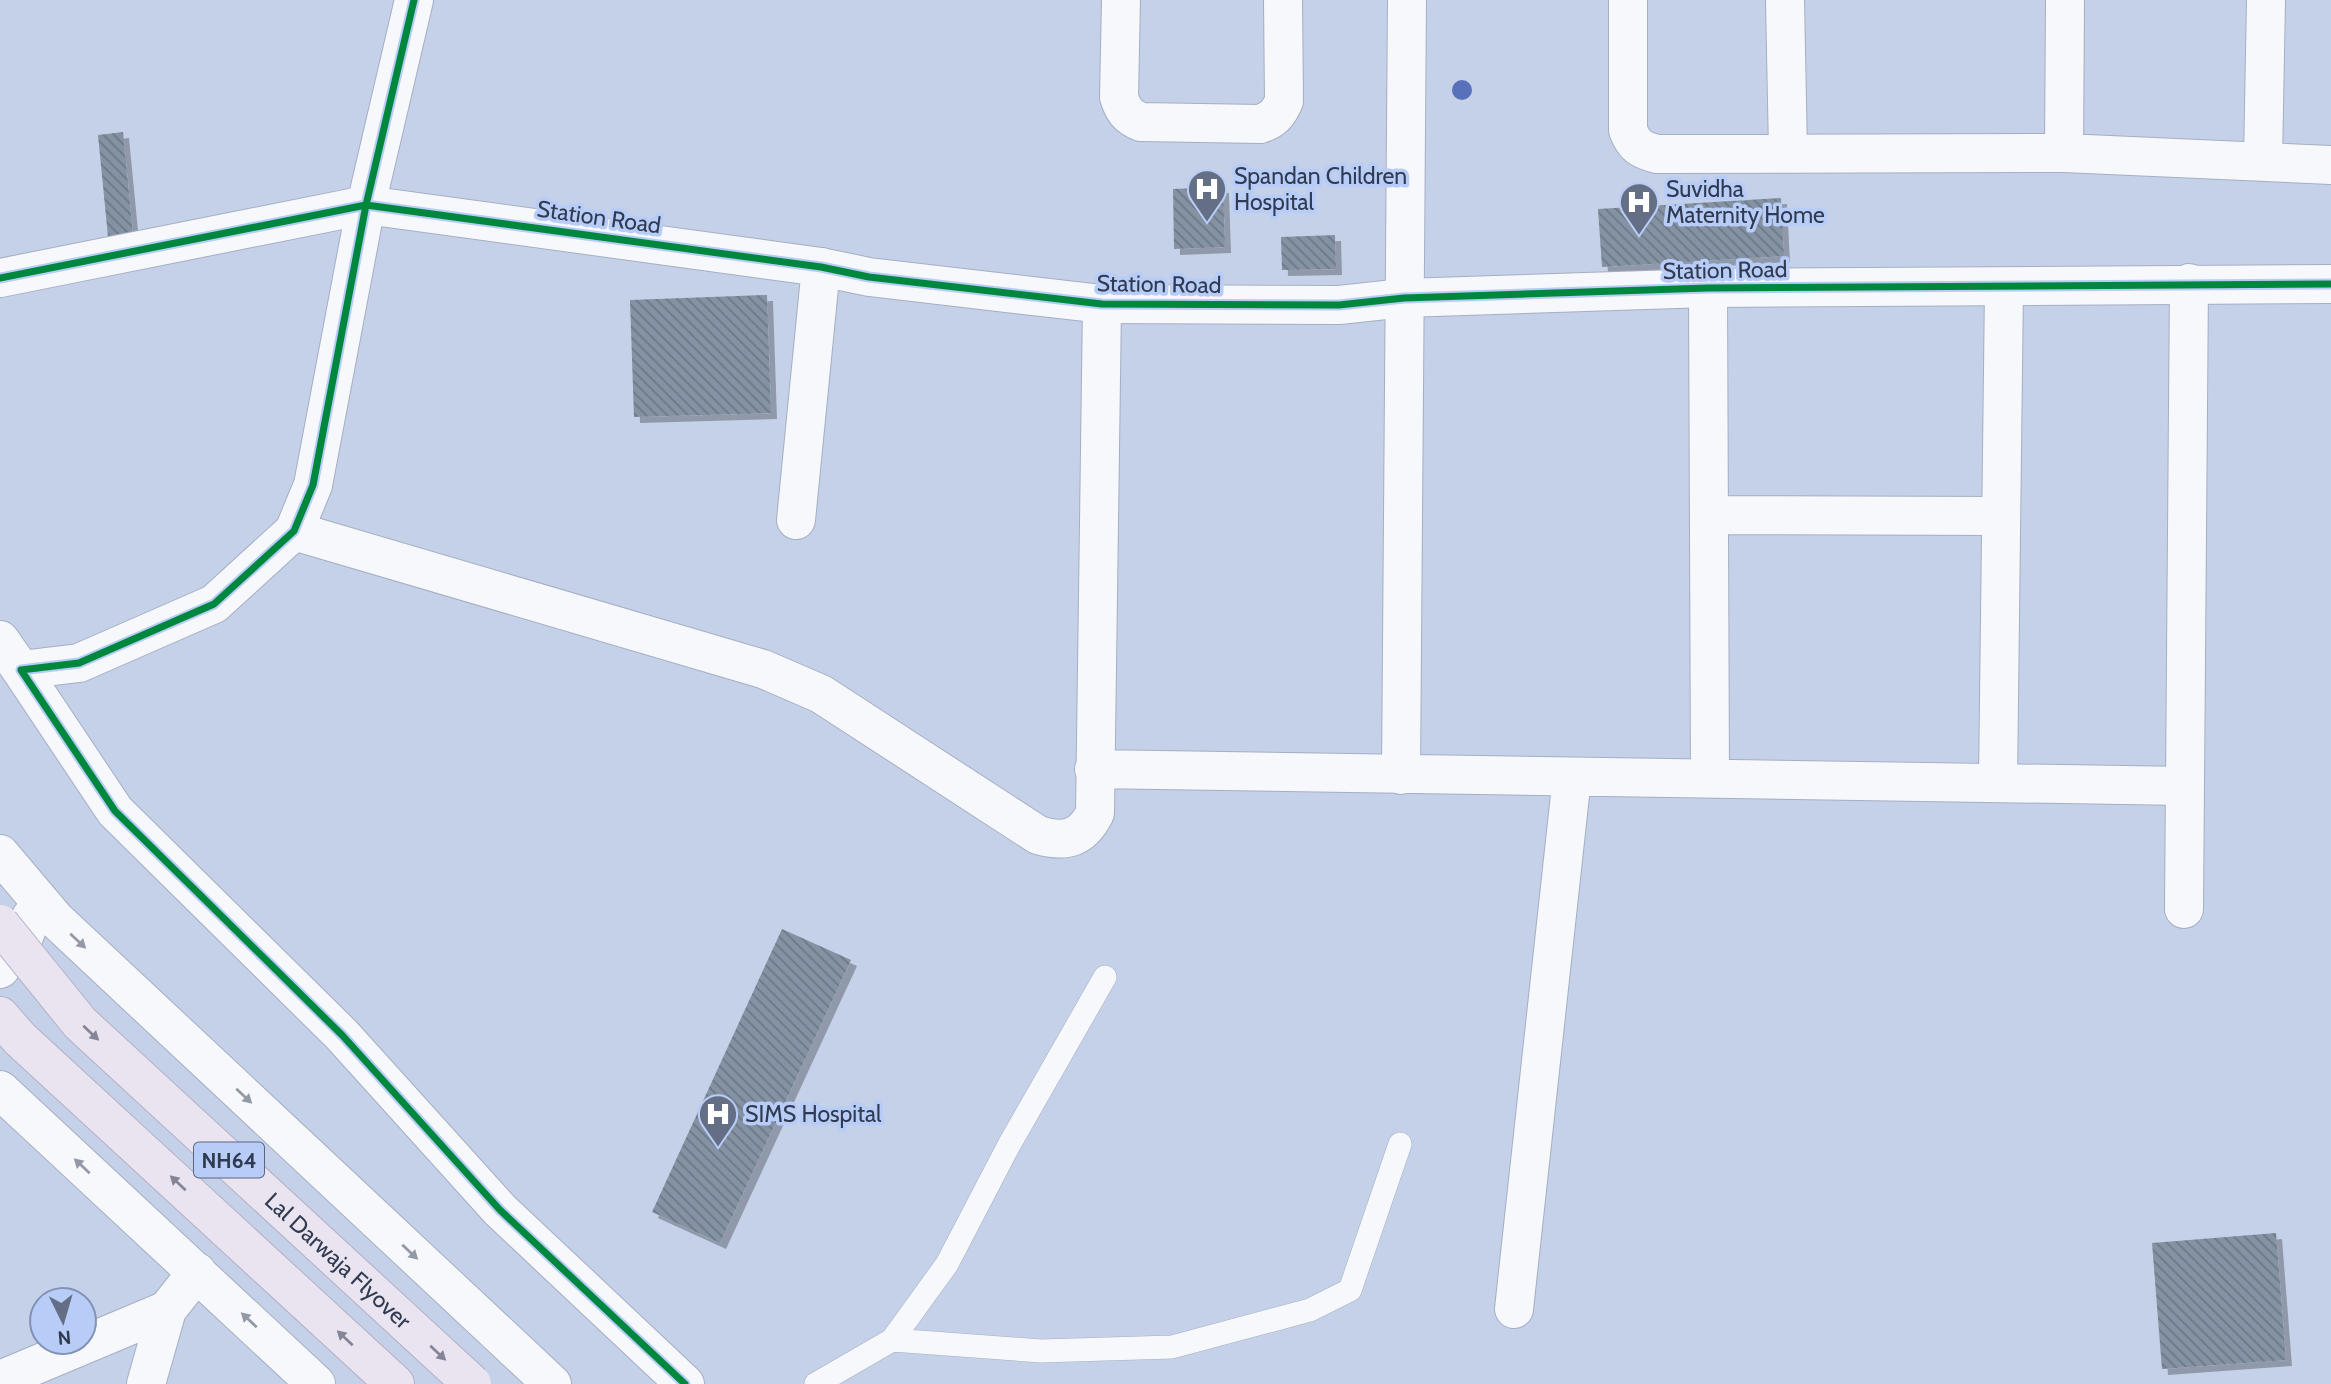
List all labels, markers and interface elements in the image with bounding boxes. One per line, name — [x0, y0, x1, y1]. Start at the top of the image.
place label: Spandan Children Hospital — [1234, 162, 1407, 216]
hospital icon: Spandan Children Hospital — [1186, 168, 1228, 223]
place label: Suvidha Maternity Home — [1666, 175, 1825, 229]
hospital icon: Suvidha Maternity Home — [1618, 181, 1660, 236]
street label: Station Road — [535, 194, 663, 240]
street label: Station Road — [1662, 255, 1788, 285]
street label: Station Road — [1096, 269, 1222, 299]
one-way arrow — [69, 933, 87, 949]
one-way arrow — [82, 1024, 99, 1040]
one-way arrow — [235, 1088, 252, 1104]
hospital icon: SIMS Hospital — [697, 1093, 739, 1148]
place label: SIMS Hospital — [745, 1100, 882, 1128]
road number: NH64 — [194, 1142, 264, 1178]
one-way arrow — [73, 1158, 91, 1174]
one-way arrow — [170, 1175, 187, 1191]
street label: Lal Darwaja Flyover — [259, 1187, 417, 1335]
one-way arrow — [401, 1243, 418, 1259]
north arrow — [28, 1286, 98, 1356]
one-way arrow — [241, 1313, 258, 1329]
text: N — [57, 1325, 72, 1349]
one-way arrow — [337, 1330, 354, 1346]
one-way arrow — [429, 1345, 447, 1361]

